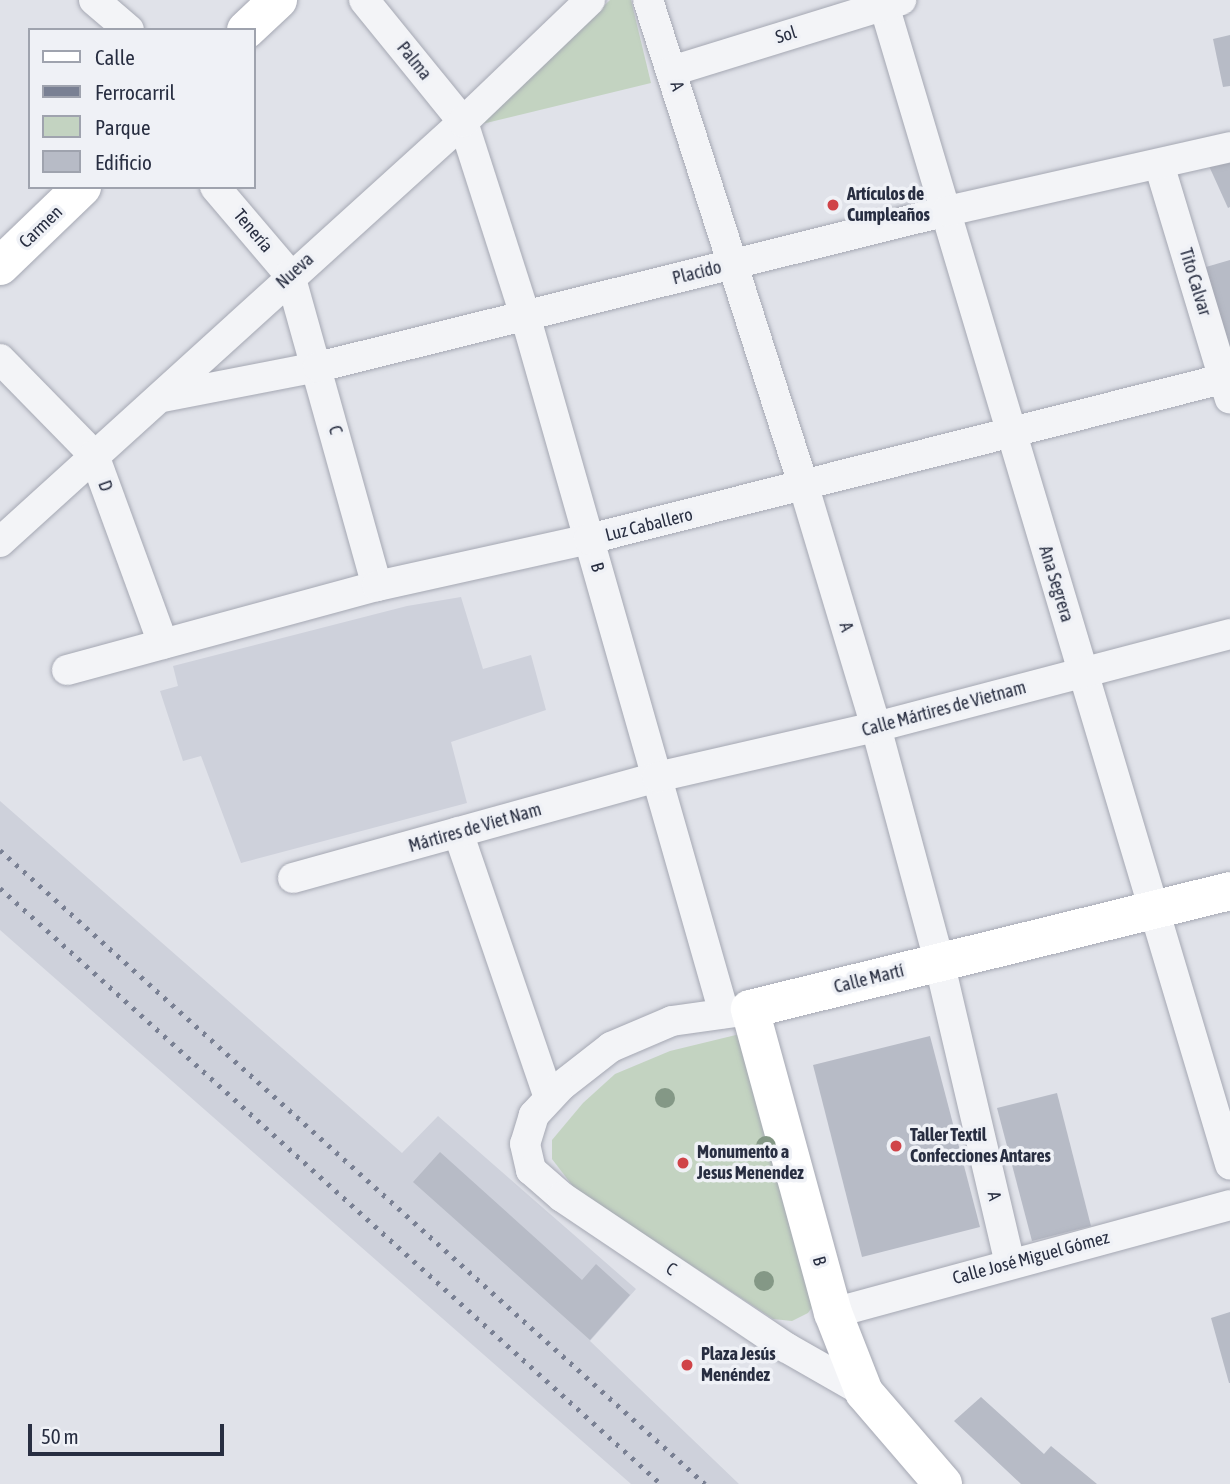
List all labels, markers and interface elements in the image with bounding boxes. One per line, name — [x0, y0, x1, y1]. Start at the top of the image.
street label: Sol — [773, 22, 799, 48]
legend — [28, 28, 256, 189]
street label: Palma — [392, 38, 436, 84]
text: Calle — [95, 45, 135, 69]
street label: A — [665, 79, 689, 93]
text: Ferrocarril — [95, 80, 175, 104]
text: Parque — [95, 115, 150, 139]
text: Edificio — [95, 150, 152, 174]
place label: Artículos de Cumpleaños — [847, 184, 930, 227]
marker: Artículos de Cumpleaños — [825, 197, 841, 213]
street label: Carmen — [15, 201, 67, 253]
street label: Tenería — [229, 205, 277, 257]
street label: Tito Calvar — [1174, 246, 1216, 318]
street label: Nueva — [272, 249, 318, 293]
street label: Placido — [670, 257, 724, 289]
street label: C — [324, 423, 346, 437]
street label: D — [93, 478, 117, 494]
street label: Luz Caballero — [603, 504, 695, 546]
street label: Ana Segrera — [1034, 543, 1078, 625]
street label: B — [585, 560, 609, 574]
street label: A — [834, 620, 858, 634]
street label: Calle Mártires de Vietnam — [859, 677, 1029, 741]
street label: Mártires de Viet Nam — [406, 799, 544, 857]
street label: Calle Martí — [832, 960, 906, 998]
place label: Taller Textil Confecciones Antares — [910, 1125, 1051, 1168]
marker: Taller Textil Confecciones Antares — [888, 1138, 904, 1154]
place label: Monumento a Jesus Menendez — [697, 1142, 804, 1184]
marker: Monumento a Jesus Menendez — [675, 1155, 691, 1171]
street label: A — [982, 1189, 1006, 1203]
street label: Calle José Miguel Gómez — [950, 1227, 1112, 1289]
street label: B — [807, 1254, 831, 1268]
street label: C — [662, 1258, 680, 1280]
place label: Plaza Jesús Menéndez — [701, 1344, 776, 1386]
marker: Plaza Jesús Menéndez — [679, 1357, 695, 1373]
scale bar — [32, 1410, 228, 1454]
text: 50 m — [41, 1424, 79, 1448]

